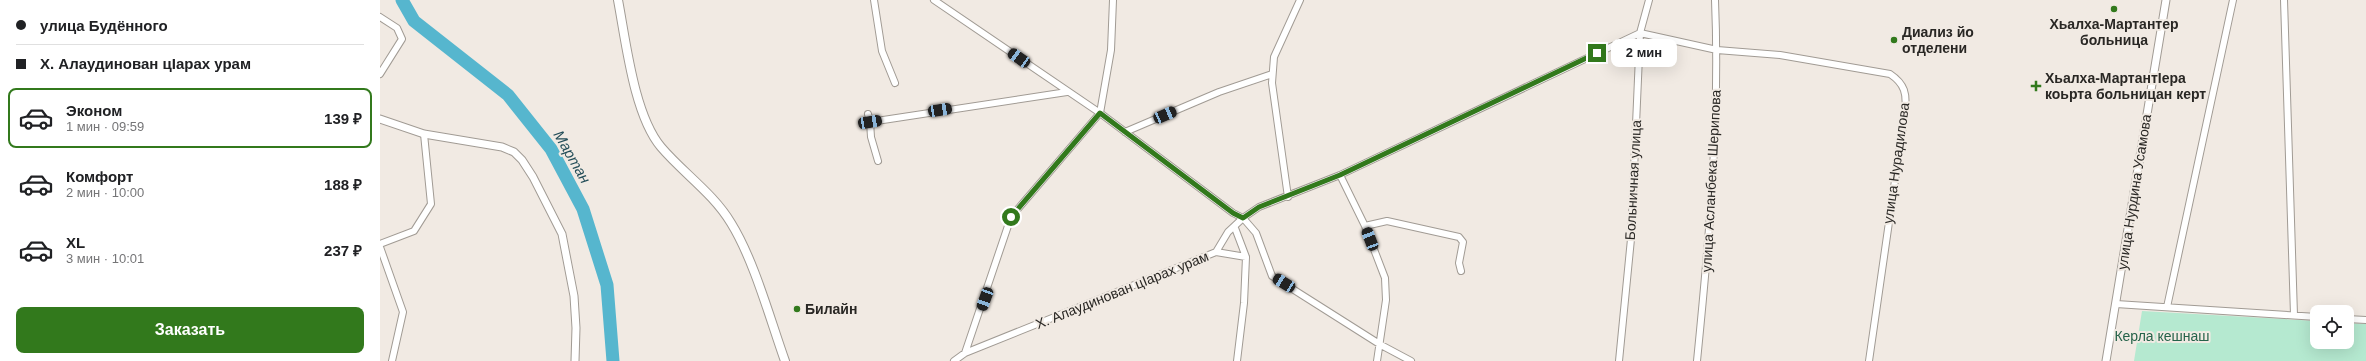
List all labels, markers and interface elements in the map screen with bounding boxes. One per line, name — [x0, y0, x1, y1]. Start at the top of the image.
marker: Хьалха-Мартантер больница — [2109, 4, 2119, 14]
place label: Хьалха-Мартантер больница — [2049, 16, 2179, 48]
text: улица Будённого — [40, 17, 168, 34]
place label: Диализ йо отделени — [1902, 24, 1974, 56]
marker: Диализ йо отделени — [1889, 35, 1899, 45]
callout: 2 мин — [1611, 39, 1677, 67]
route end — [1588, 44, 1606, 62]
text: 2 мин — [1626, 45, 1662, 60]
car — [1006, 46, 1032, 70]
text: Х. Алаудинован цIарах урам — [40, 55, 251, 72]
place label: Хьалха-МартантIера коьрта больницан керт — [2045, 70, 2206, 102]
marker: Хьалха-МартантIера коьрта больницан керт — [2030, 80, 2042, 92]
street label: улица Асланбека Шерипова — [1698, 89, 1724, 273]
icon: car — [18, 100, 54, 136]
street label: улица Нурадилова — [1880, 101, 1912, 225]
text: Эконом — [66, 102, 122, 119]
car — [927, 102, 953, 118]
car — [1152, 105, 1178, 125]
text: 139 ₽ — [324, 110, 362, 127]
street label: улица Нурдина Усамова — [2114, 113, 2154, 271]
car — [857, 114, 883, 130]
text: 1 мин · 09:59 — [66, 119, 144, 134]
street label: Больничная улица — [1622, 119, 1644, 241]
water label: Мартан — [551, 127, 594, 186]
icon: car — [18, 166, 54, 202]
text: Комфорт — [66, 168, 133, 185]
text: 188 ₽ — [324, 176, 362, 193]
text: 2 мин · 10:00 — [66, 185, 144, 200]
route start — [1002, 208, 1020, 226]
car — [1360, 226, 1380, 252]
icon: car — [18, 232, 54, 268]
text: XL — [66, 234, 85, 251]
text: 237 ₽ — [324, 242, 362, 259]
street label: Х. Алаудинован цIарах урам — [1033, 248, 1211, 332]
text: 3 мин · 10:01 — [66, 251, 144, 266]
car — [1271, 272, 1297, 294]
car — [975, 286, 995, 312]
place label: Билайн — [805, 301, 857, 317]
marker: Билайн — [792, 304, 802, 314]
map controls — [2310, 305, 2354, 349]
button: locate — [2310, 305, 2354, 349]
button: Заказать — [16, 307, 364, 353]
park label: Керла кешнаш — [2114, 328, 2210, 344]

